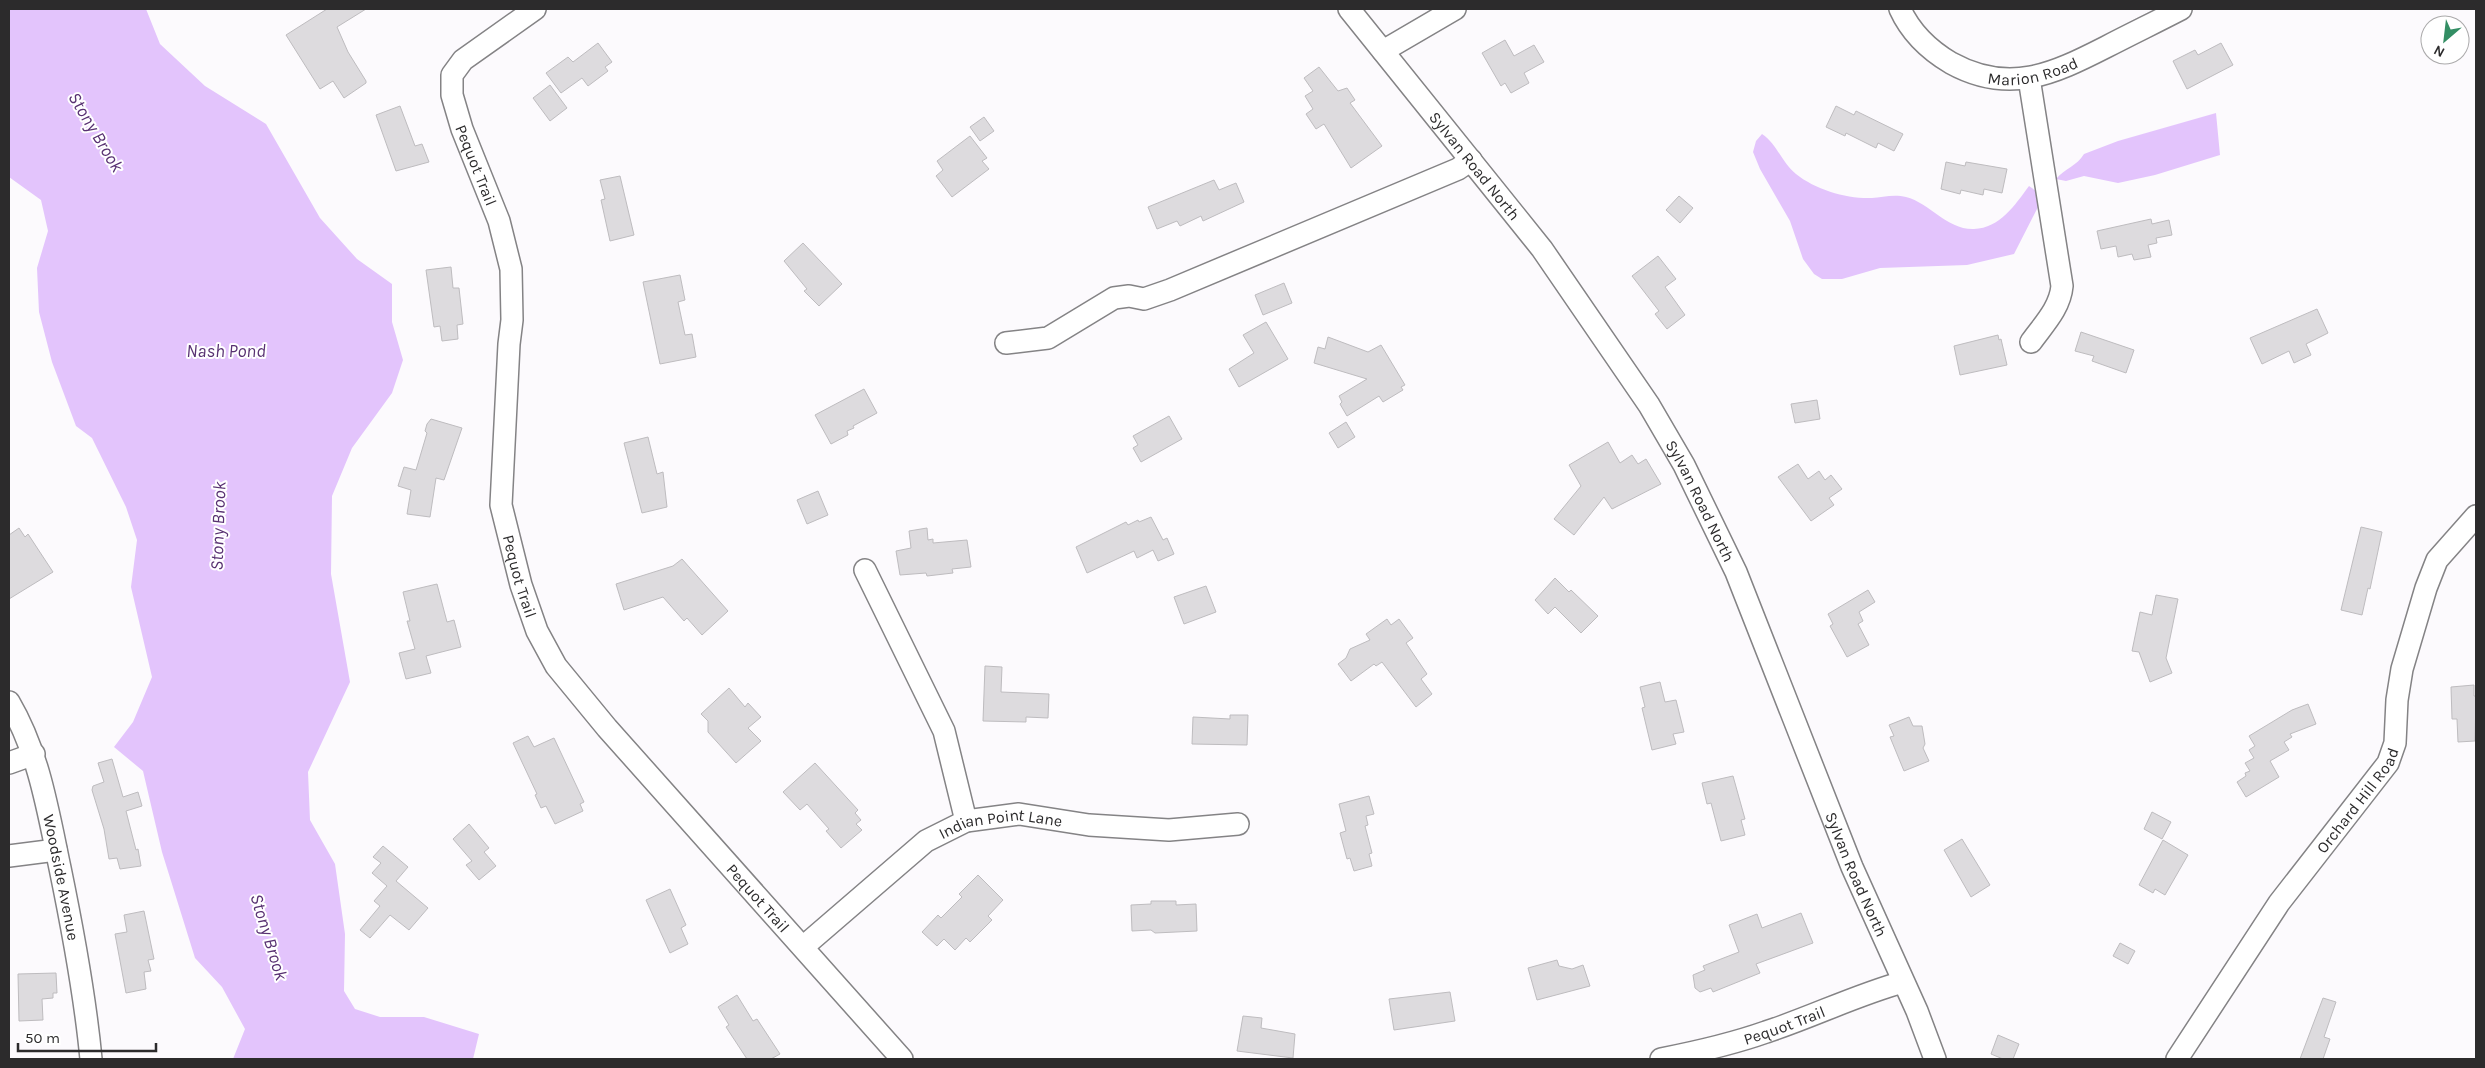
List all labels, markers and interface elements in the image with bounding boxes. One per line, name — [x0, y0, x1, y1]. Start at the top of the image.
north arrow — [2420, 15, 2470, 65]
text: N — [2431, 41, 2448, 61]
street label: Marion Road — [1986, 53, 2081, 89]
water label: Stony Brook — [64, 88, 129, 177]
street label: Sylvan Road North — [1425, 108, 1524, 224]
street label: Pequot Trail — [451, 122, 501, 208]
water label: Nash Pond — [186, 340, 266, 362]
street label: Sylvan Road North — [1662, 437, 1739, 565]
water label: Stony Brook — [205, 480, 231, 571]
street label: Pequot Trail — [499, 533, 541, 620]
street label: Orchard Hill Road — [2312, 745, 2403, 857]
street label: Indian Point Lane — [936, 805, 1064, 843]
street label: Sylvan Road North — [1821, 809, 1891, 940]
street label: Woodside Avenue — [39, 813, 83, 942]
street label: Pequot Trail — [722, 860, 793, 936]
water label: Stony Brook — [245, 891, 293, 984]
street label: Pequot Trail — [1741, 1002, 1828, 1049]
scale bar — [18, 1020, 155, 1052]
text: 50 m — [25, 1029, 60, 1047]

